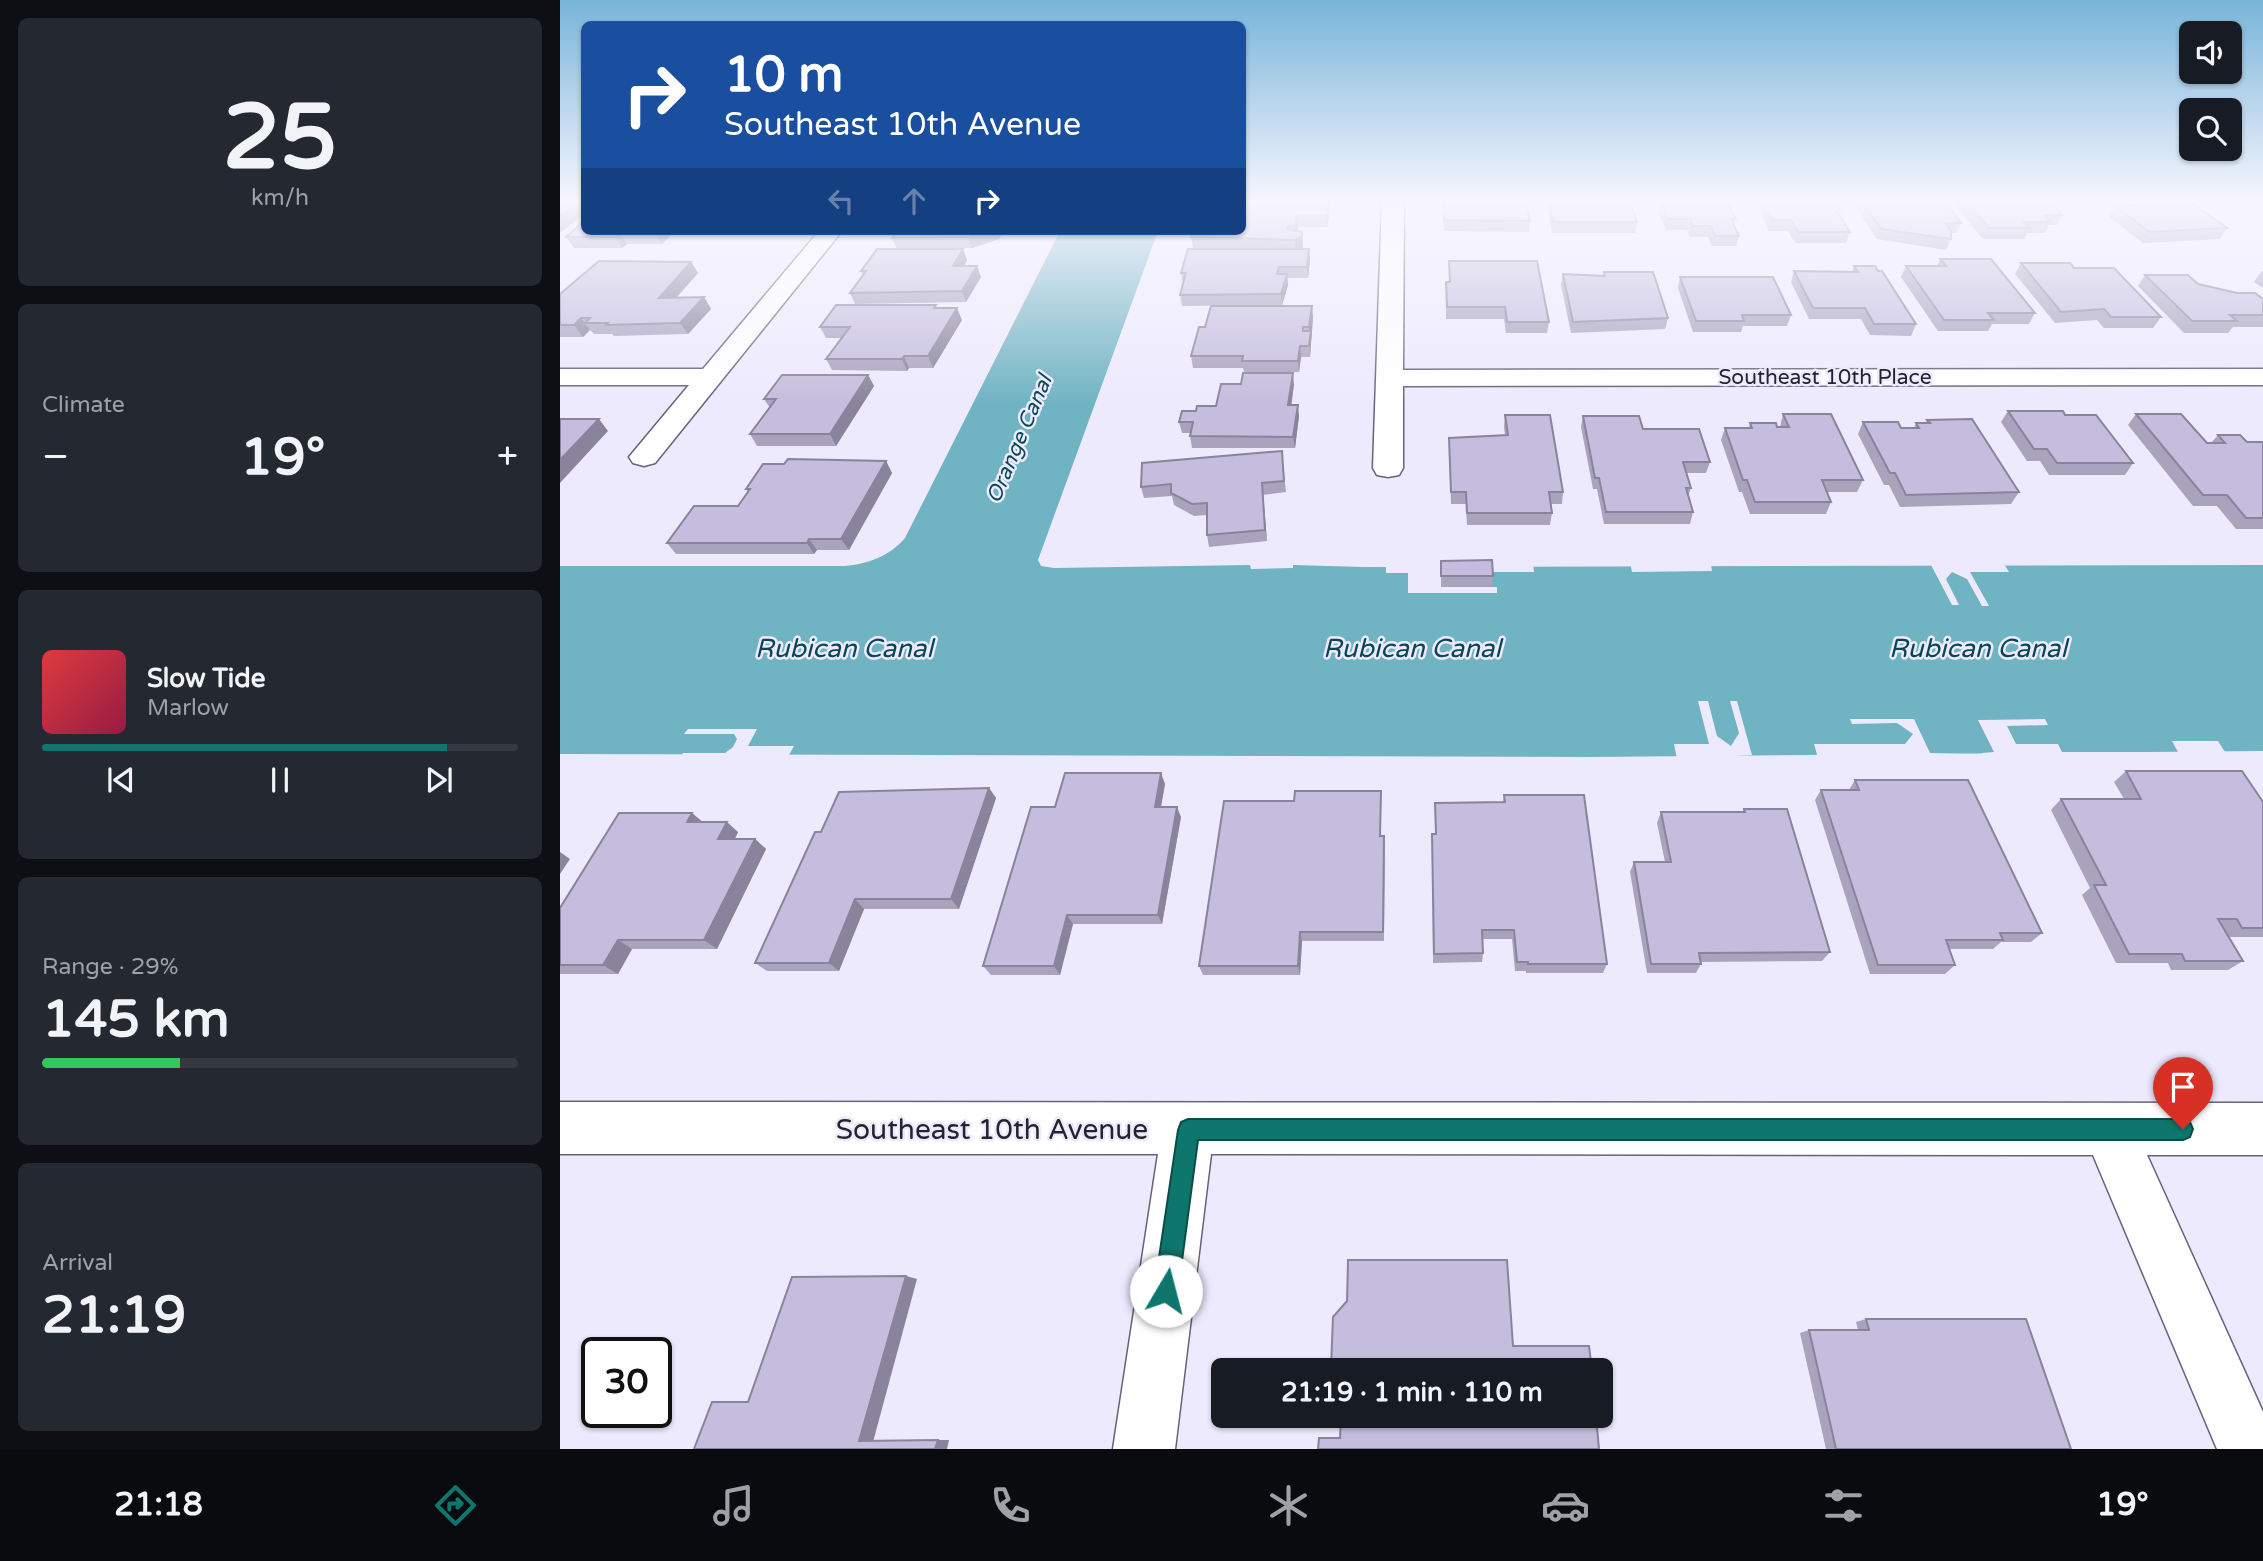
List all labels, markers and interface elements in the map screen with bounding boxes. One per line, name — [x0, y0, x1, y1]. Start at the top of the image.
map controls — [2179, 21, 2242, 161]
button: sound — [2179, 21, 2242, 84]
text: 10 m — [724, 46, 843, 105]
icon: right — [609, 49, 700, 140]
text: 25 — [223, 83, 337, 193]
button: search — [2179, 98, 2242, 161]
text: Southeast 10th Avenue — [724, 106, 1081, 144]
icon: left — [822, 182, 860, 220]
icon: ahead — [895, 182, 933, 220]
icon: right — [968, 182, 1006, 220]
text: km/h — [251, 184, 309, 212]
street label: Southeast 10th Place — [1718, 365, 1932, 390]
water label: Orange Canal — [981, 369, 1059, 507]
text: Climate — [42, 391, 125, 419]
text: 19° — [240, 426, 325, 489]
text: − — [42, 434, 69, 480]
text: + — [497, 434, 518, 480]
water label: Rubican Canal — [755, 633, 936, 664]
water label: Rubican Canal — [1323, 633, 1504, 664]
water label: Rubican Canal — [1889, 633, 2070, 664]
text: Slow Tide — [147, 663, 265, 694]
text: Marlow — [147, 694, 229, 722]
icon: previous — [102, 761, 140, 799]
icon: pause — [261, 761, 299, 799]
icon: next — [420, 761, 458, 799]
text: Range · 29% — [42, 953, 178, 981]
text: 145 km — [42, 988, 230, 1051]
pin — [2153, 1057, 2213, 1129]
icon: arrive — [2164, 1068, 2202, 1106]
street label: Southeast 10th Avenue — [836, 1113, 1148, 1147]
text: Arrival — [42, 1249, 113, 1277]
position arrow — [1129, 1254, 1203, 1328]
text: 21:19 — [42, 1284, 186, 1347]
speed limit sign: 30 — [581, 1337, 672, 1428]
text: 21:19 · 1 min · 110 m — [1281, 1377, 1543, 1408]
icon: directions — [431, 1481, 480, 1530]
icon: music — [709, 1481, 758, 1530]
icon: phone — [986, 1481, 1035, 1530]
icon: climate — [1264, 1481, 1313, 1530]
icon: car — [1541, 1481, 1590, 1530]
icon: filters — [1819, 1481, 1868, 1530]
text: 21:18 — [114, 1486, 203, 1524]
text: 19° — [2096, 1486, 2149, 1524]

